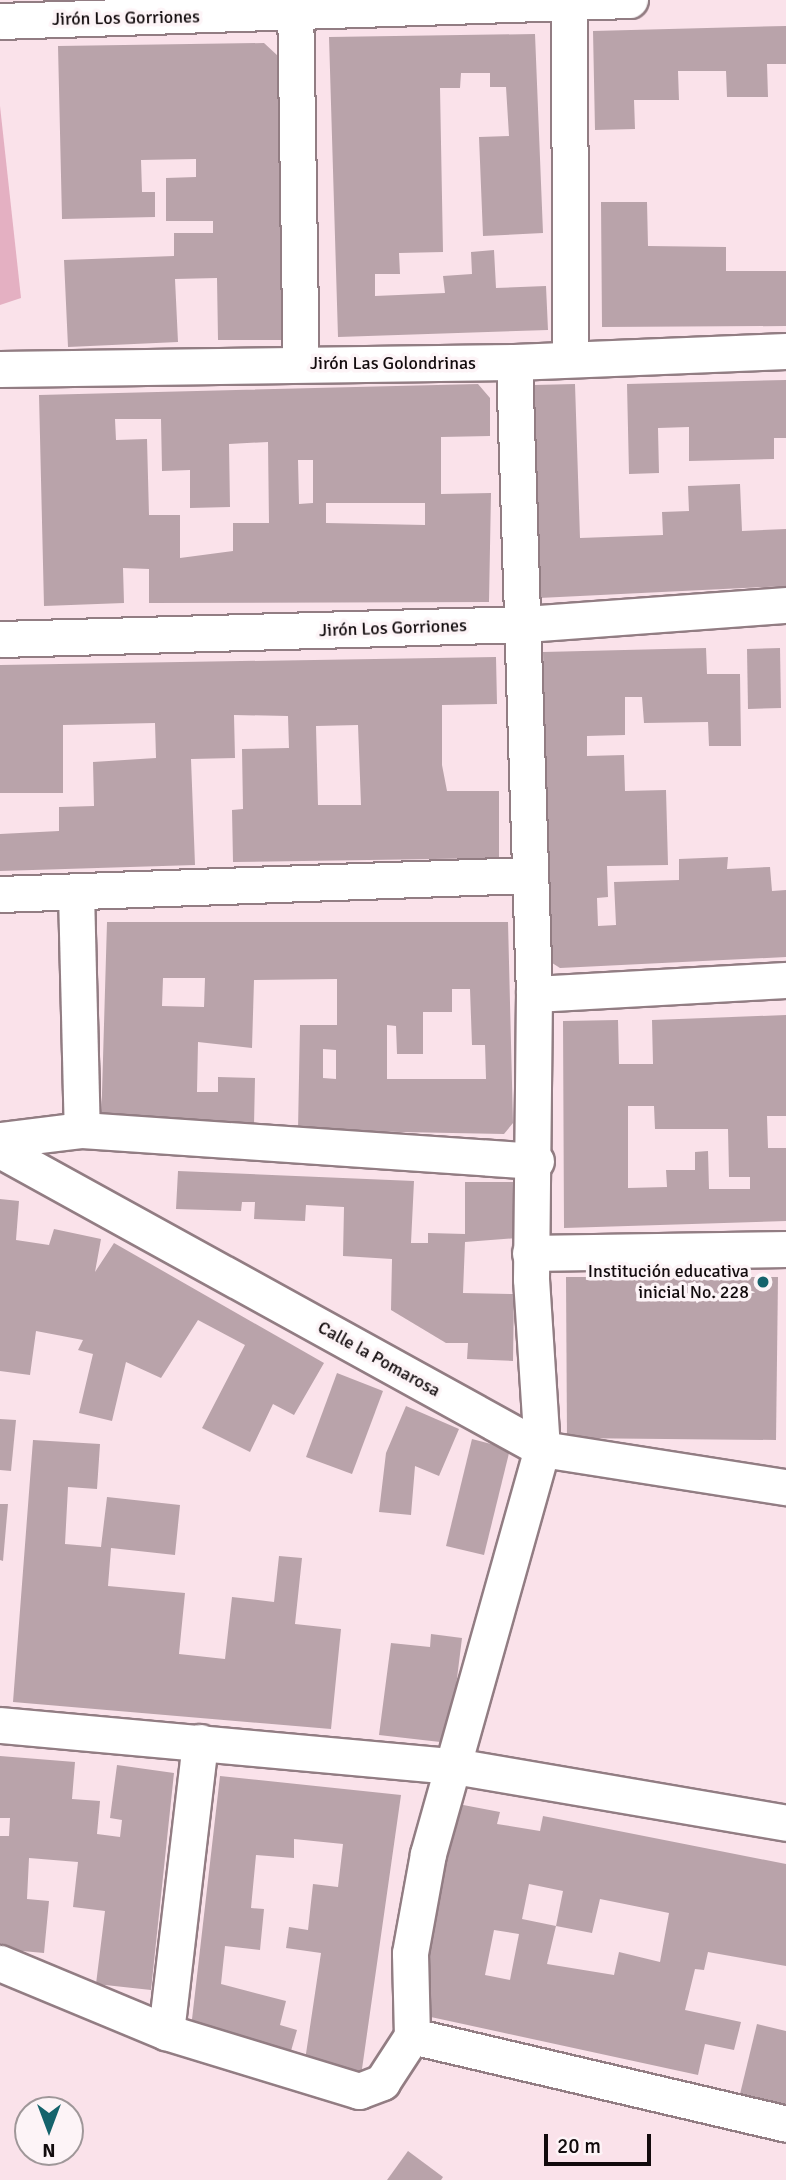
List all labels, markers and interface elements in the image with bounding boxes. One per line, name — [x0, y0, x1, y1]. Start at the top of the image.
street label: Jirón Los Gorriones — [52, 6, 200, 30]
street label: Jirón Las Golondrinas — [310, 352, 476, 374]
street label: Jirón Los Gorriones — [319, 615, 467, 641]
place label: Institución educativa inicial No. 228 — [588, 1261, 749, 1304]
marker: Institución educativa inicial No. 228 — [755, 1274, 771, 1290]
street label: Calle la Pomarosa — [314, 1316, 444, 1402]
north arrow — [14, 2096, 84, 2166]
scale bar — [548, 2120, 655, 2164]
text: 20 m — [557, 2133, 601, 2159]
text: N — [42, 2138, 56, 2162]

